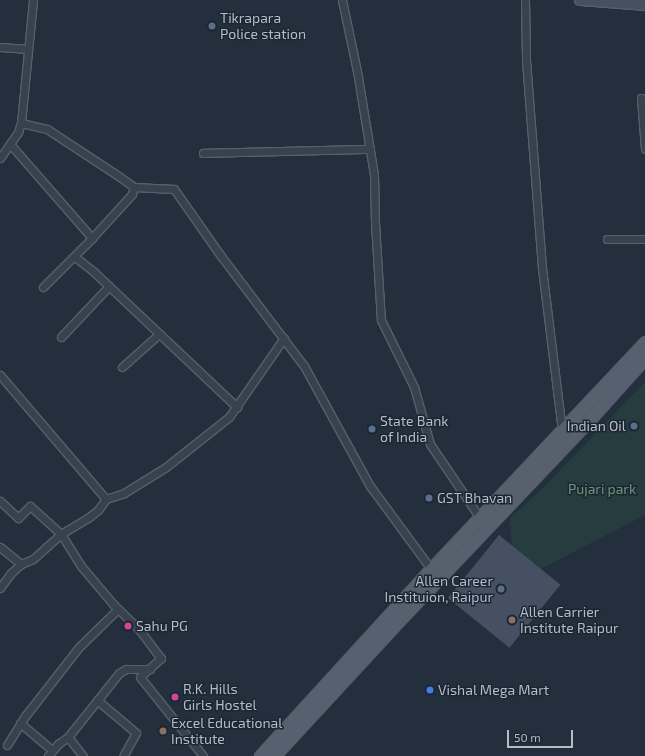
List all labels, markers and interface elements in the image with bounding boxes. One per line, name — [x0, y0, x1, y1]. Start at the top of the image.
place label: Tikrapara Police station — [220, 10, 306, 42]
marker: Tikrapara Police station — [207, 21, 217, 31]
place label: State Bank of India — [380, 413, 448, 446]
place label: Indian Oil — [567, 418, 626, 434]
marker: Indian Oil — [629, 421, 639, 431]
marker: State Bank of India — [367, 424, 377, 434]
park label: Pujari park — [568, 481, 636, 497]
place label: GST Bhavan — [437, 490, 513, 506]
marker: GST Bhavan — [424, 493, 434, 503]
place label: Allen Career Instituion, Raipur — [385, 573, 493, 606]
marker: Allen Career Instituion, Raipur — [496, 584, 506, 594]
place label: Allen Carrier Institute Raipur — [520, 604, 619, 636]
marker: Allen Carrier Institute Raipur — [507, 615, 517, 625]
place label: Sahu PG — [136, 618, 188, 634]
marker: Sahu PG — [123, 621, 133, 631]
place label: R.K. Hills Girls Hostel — [183, 681, 257, 714]
place label: Vishal Mega Mart — [438, 682, 549, 698]
marker: Vishal Mega Mart — [425, 685, 435, 695]
marker: R.K. Hills Girls Hostel — [170, 692, 180, 702]
place label: Excel Educational Institute — [171, 715, 283, 748]
scale bar — [509, 722, 575, 748]
marker: Excel Educational Institute — [158, 726, 168, 736]
text: 50 m — [514, 730, 541, 744]

